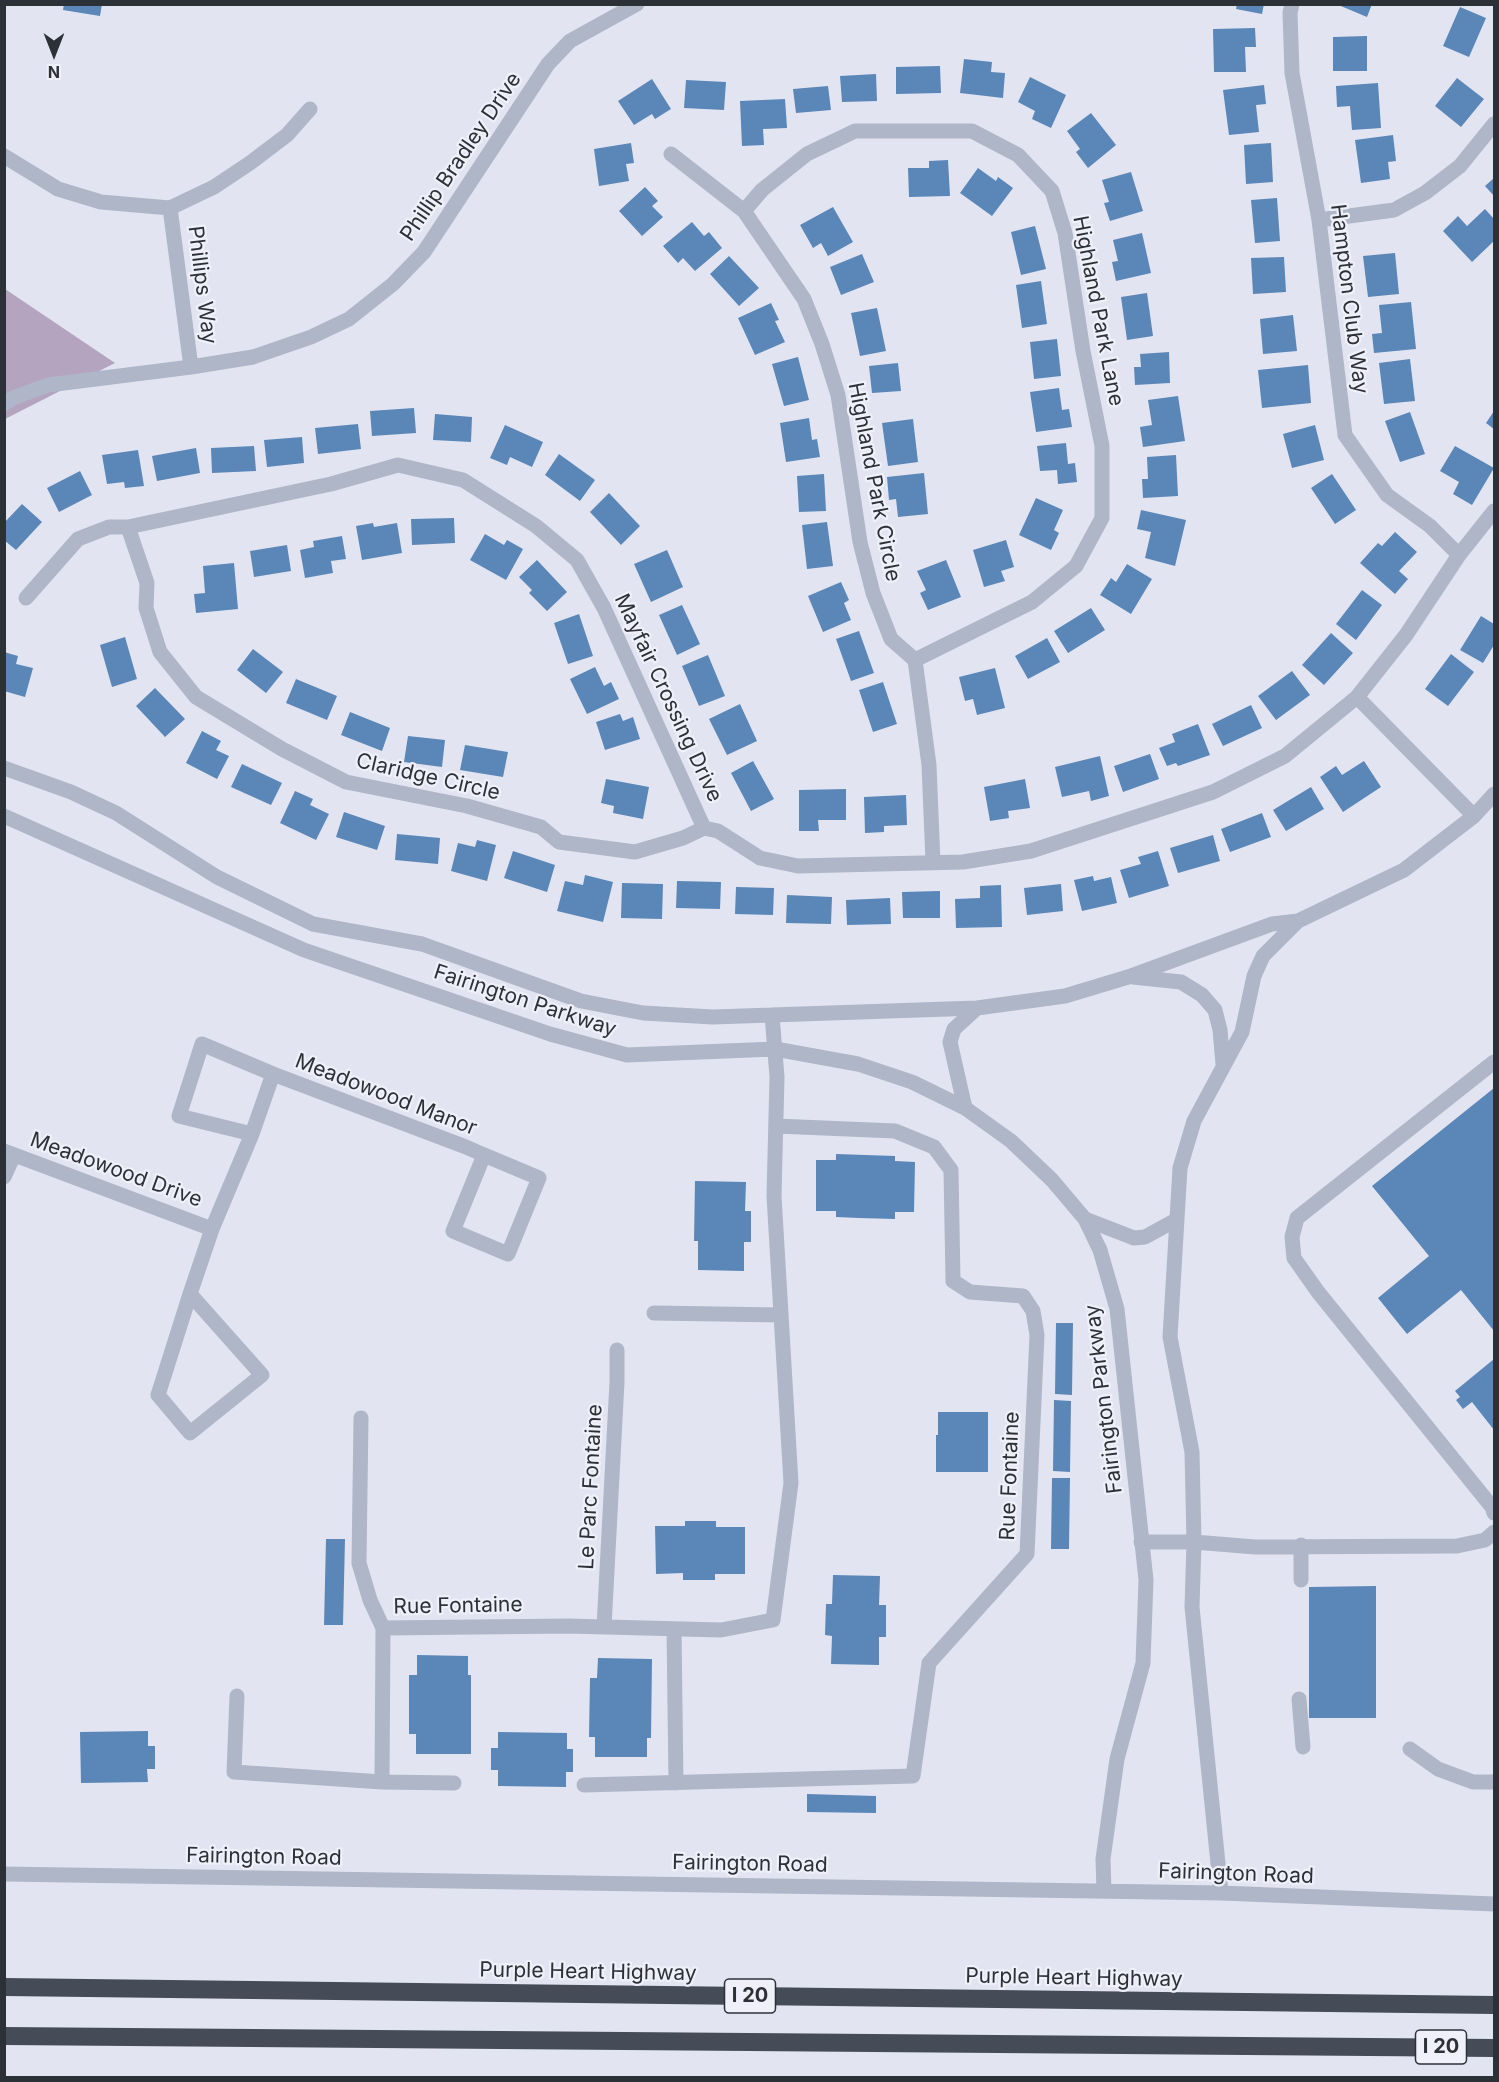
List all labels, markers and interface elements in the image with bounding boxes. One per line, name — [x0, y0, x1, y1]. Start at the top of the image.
north arrow — [24, 24, 84, 84]
text: N — [48, 62, 60, 82]
street label: Phillip Bradley Drive — [395, 68, 527, 246]
street label: Hampton Club Way — [1325, 203, 1373, 395]
street label: Highland Park Lane — [1067, 214, 1129, 408]
street label: Phillips Way — [182, 224, 222, 346]
street label: Highland Park Circle — [842, 380, 906, 584]
street label: Mayfair Crossing Drive — [609, 590, 727, 806]
street label: Claridge Circle — [354, 748, 502, 806]
street label: Fairington Parkway — [431, 960, 619, 1042]
street label: Meadowood Manor — [292, 1049, 480, 1141]
street label: Meadowood Drive — [27, 1127, 205, 1213]
street label: Fairington Parkway — [1080, 1303, 1128, 1495]
street label: Le Parc Fontaine — [574, 1404, 608, 1570]
street label: Rue Fontaine — [995, 1411, 1025, 1541]
street label: Rue Fontaine — [393, 1592, 523, 1620]
street label: Fairington Road — [186, 1843, 342, 1871]
street label: Fairington Road — [672, 1850, 828, 1878]
street label: Fairington Road — [1158, 1859, 1314, 1889]
street label: Purple Heart Highway — [479, 1958, 697, 1986]
street label: Purple Heart Highway — [965, 1964, 1183, 1992]
road number: I 20 — [724, 1979, 776, 2013]
road number: I 20 — [1416, 2030, 1466, 2064]

